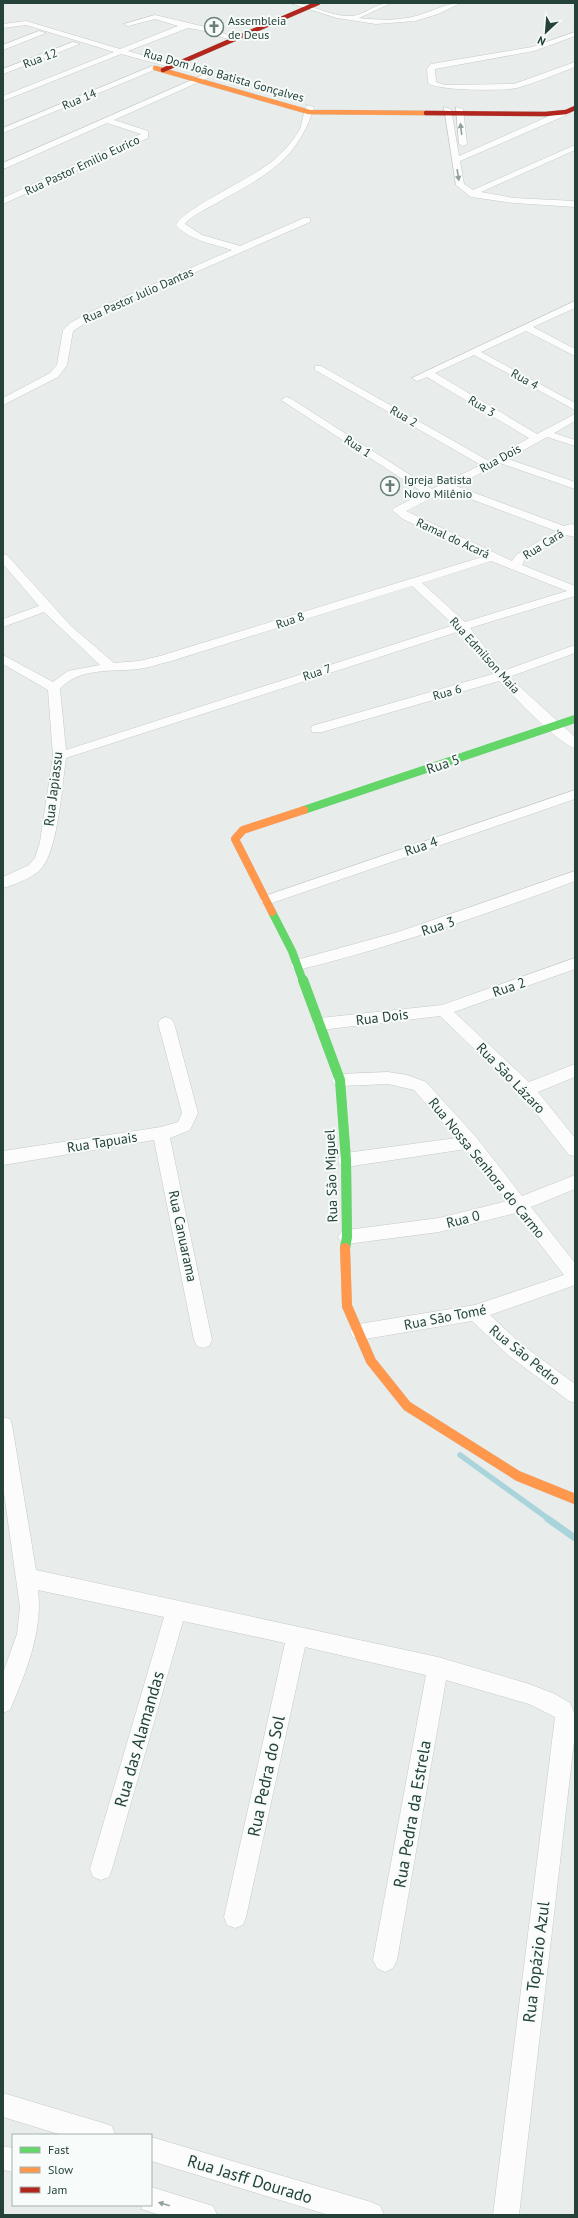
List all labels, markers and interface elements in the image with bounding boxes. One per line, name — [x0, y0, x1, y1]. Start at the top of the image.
north arrow — [526, 12, 566, 52]
place label: Assembleia de Deus — [228, 13, 286, 42]
church icon: Assembleia de Deus — [203, 16, 225, 38]
text: N — [535, 33, 548, 49]
street label: Rua 12 — [21, 45, 59, 71]
street label: Rua Dom João Batista Gonçalves — [142, 45, 306, 105]
street label: Rua 14 — [60, 85, 99, 113]
one-way arrow — [458, 123, 464, 135]
street label: Rua Pastor Emilio Eurico — [22, 132, 142, 198]
one-way arrow — [455, 169, 461, 181]
street label: Rua Pastor Julio Dantas — [80, 264, 196, 326]
street label: Rua 4 — [509, 365, 542, 393]
street label: Rua 3 — [466, 392, 498, 420]
street label: Rua 2 — [388, 402, 420, 430]
street label: Rua 1 — [342, 432, 374, 460]
street label: Rua Dois — [477, 440, 523, 476]
place label: Igreja Batista Novo Milênio — [404, 472, 472, 501]
church icon: Igreja Batista Novo Milênio — [379, 475, 401, 497]
street label: Ramal do Acará — [414, 514, 492, 562]
street label: Rua Cará — [520, 526, 566, 562]
street label: Rua 8 — [274, 608, 306, 632]
street label: Rua Edmilson Maia — [447, 614, 523, 696]
street label: Rua 7 — [301, 660, 333, 684]
street label: Rua 6 — [431, 681, 463, 703]
street label: Rua 5 — [424, 750, 462, 778]
street label: Rua Japiassu — [39, 751, 67, 827]
street label: Rua 4 — [402, 832, 440, 860]
street label: Rua 3 — [419, 912, 457, 940]
street label: Rua 2 — [490, 973, 528, 1001]
street label: Rua Dois — [355, 1005, 409, 1029]
street label: Rua São Lázaro — [473, 1039, 549, 1117]
street label: Rua Nossa Senhora do Carmo — [425, 1094, 549, 1242]
street label: Rua Tapuais — [66, 1128, 139, 1156]
street label: Rua São Miguel — [320, 1129, 342, 1223]
street label: Rua Canuarama — [164, 1188, 202, 1284]
street label: Rua 0 — [444, 1206, 482, 1232]
street label: Rua São Tomé — [402, 1300, 488, 1334]
street label: Rua São Pedro — [486, 1321, 564, 1389]
street label: Rua das Alamandas — [109, 1668, 169, 1810]
street label: Rua Pedra do Sol — [242, 1713, 290, 1839]
street label: Rua Pedra da Estrela — [388, 1738, 436, 1890]
street label: Rua Topázio Azul — [518, 1900, 554, 2024]
legend — [12, 2134, 152, 2206]
text: Fast — [48, 2142, 69, 2157]
street label: Rua Jasff Dourado — [185, 2149, 315, 2209]
text: Slow — [48, 2162, 73, 2177]
text: Jam — [47, 2182, 67, 2197]
one-way arrow — [158, 2201, 170, 2207]

